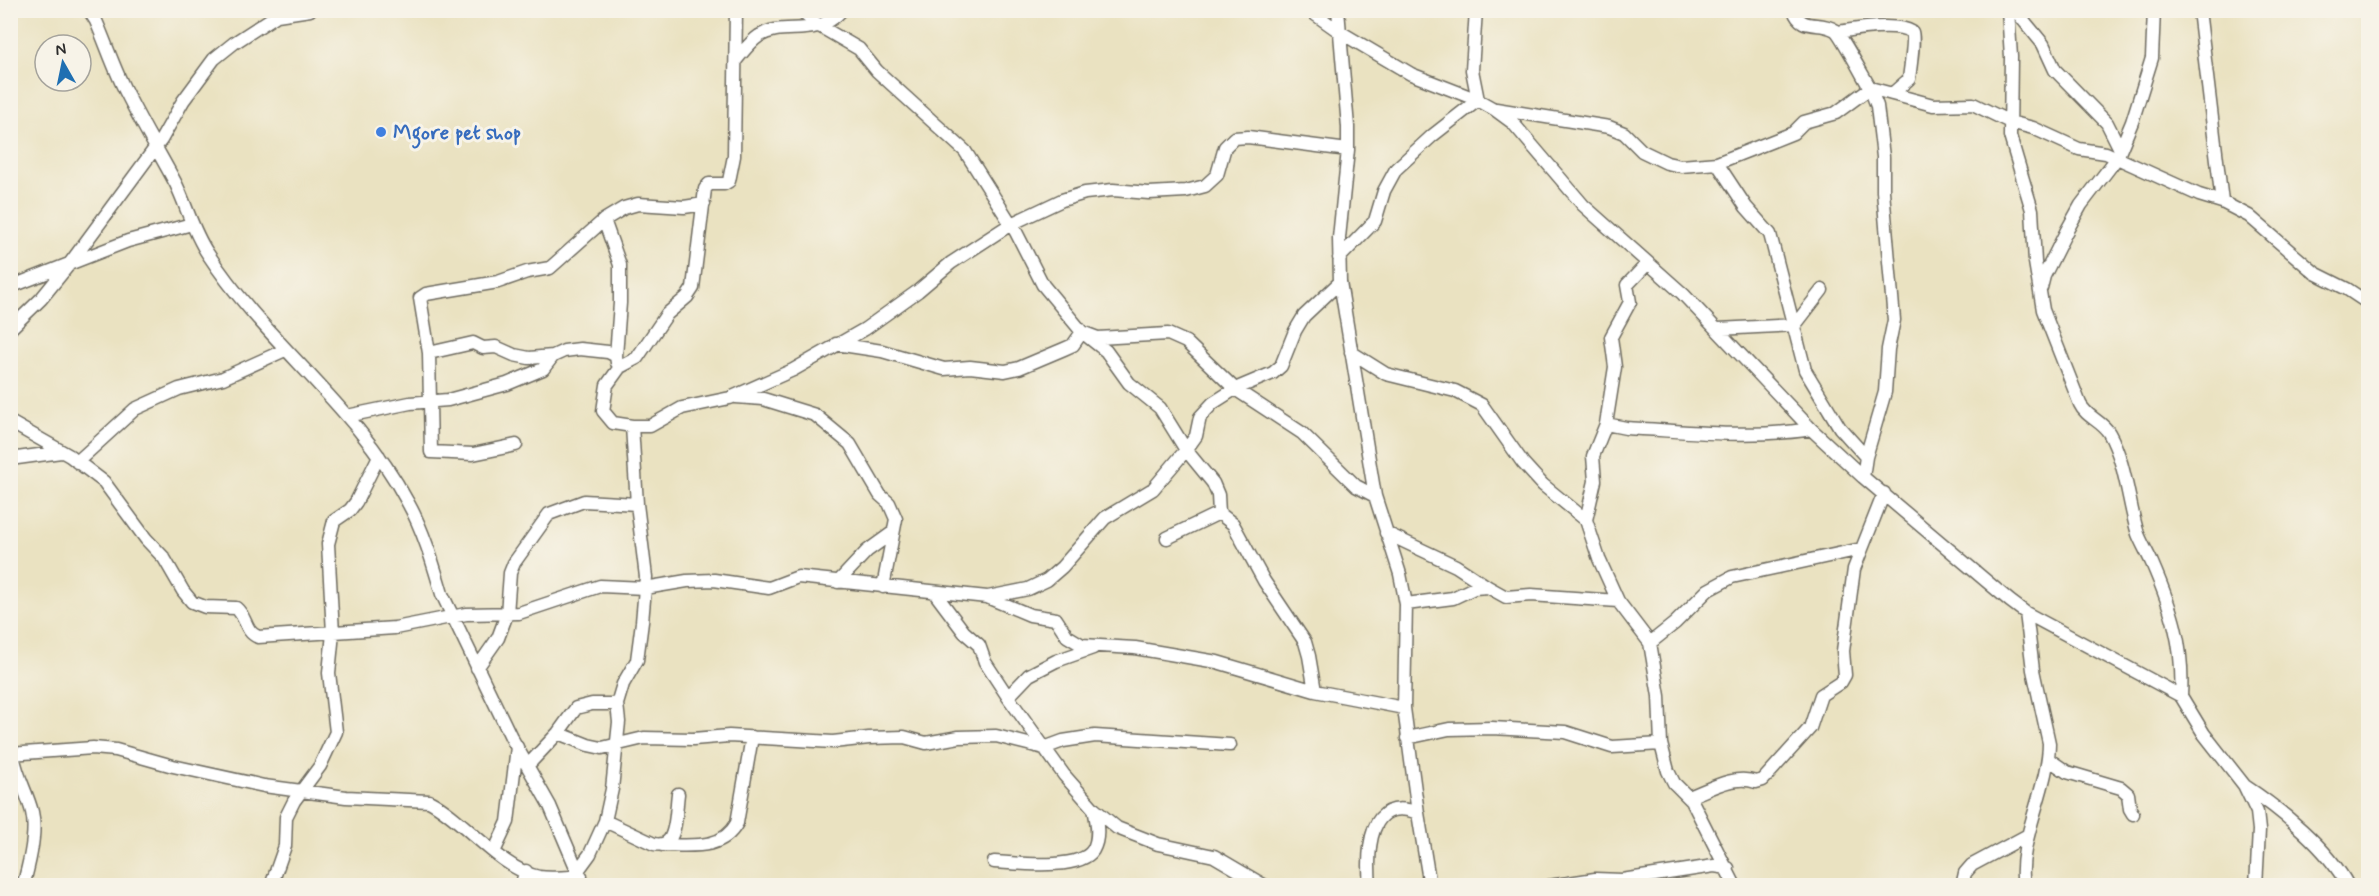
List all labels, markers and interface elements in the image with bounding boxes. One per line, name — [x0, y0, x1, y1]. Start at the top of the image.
north arrow — [33, 33, 93, 93]
text: N — [54, 38, 68, 61]
place label: Mgore pet shop — [393, 119, 521, 149]
marker: Mgore pet shop — [374, 125, 388, 139]

